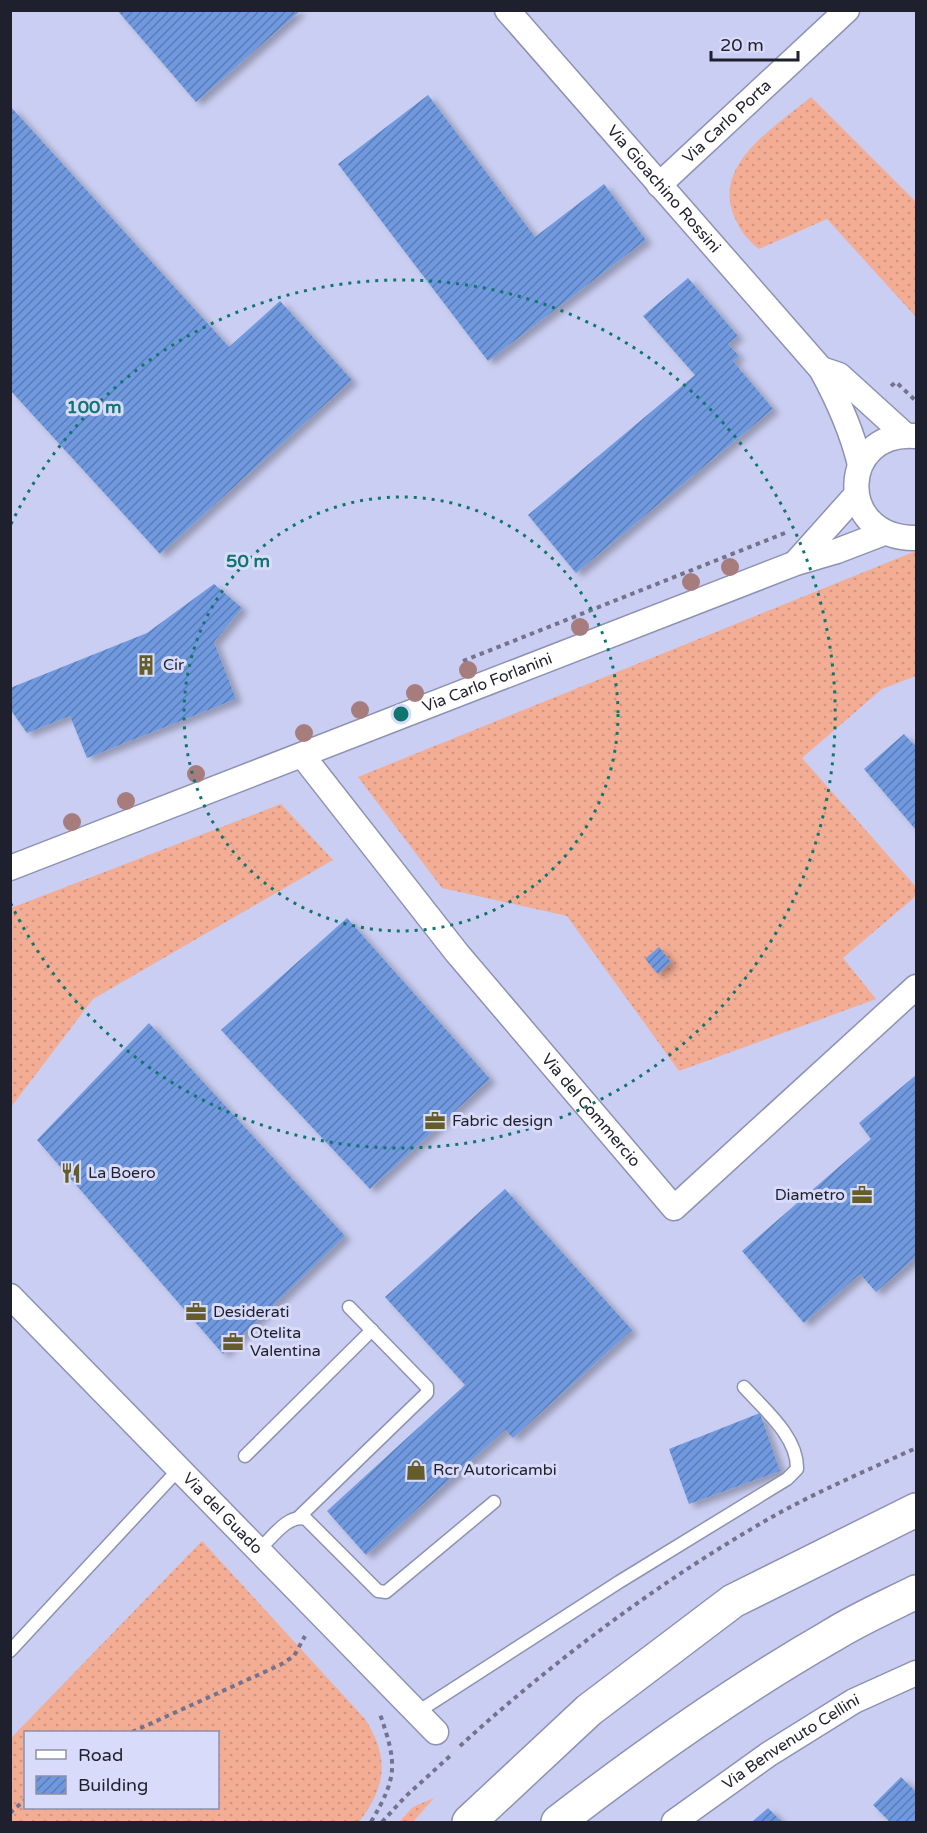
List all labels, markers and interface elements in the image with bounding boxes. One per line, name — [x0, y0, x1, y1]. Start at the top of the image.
scale bar — [711, 24, 798, 62]
text: 20 m — [720, 34, 764, 56]
street label: Via Carlo Porta — [679, 76, 776, 168]
street label: Via Gioachino Rossini — [602, 121, 725, 257]
text: 100 m — [66, 396, 122, 418]
text: 50 m — [226, 550, 270, 572]
street label: Via Carlo Forlanini — [420, 649, 555, 717]
building icon: Cir — [134, 653, 158, 677]
place label: Cir — [163, 655, 185, 675]
centre of rings — [391, 704, 411, 724]
street label: Via del Commercio — [537, 1049, 645, 1171]
office icon: Fabric design — [423, 1109, 447, 1133]
place label: Fabric design — [452, 1111, 553, 1131]
restaurant icon: La Boero — [59, 1161, 83, 1185]
place label: La Boero — [88, 1163, 156, 1183]
office icon: Diametro — [850, 1183, 874, 1207]
place label: Diametro — [775, 1185, 845, 1205]
office icon: Desiderati — [184, 1300, 208, 1324]
place label: Desiderati — [213, 1302, 290, 1322]
place label: Otelita Valentina — [250, 1323, 321, 1361]
office icon: Otelita Valentina — [221, 1330, 245, 1354]
shop icon: Rcr Autoricambi — [404, 1458, 428, 1482]
place label: Rcr Autoricambi — [433, 1460, 557, 1480]
street label: Via del Guado — [178, 1468, 267, 1558]
street label: Via Benvenuto Cellini — [719, 1690, 863, 1794]
legend — [24, 1731, 219, 1809]
text: Road — [78, 1744, 123, 1766]
text: Building — [78, 1774, 148, 1796]

